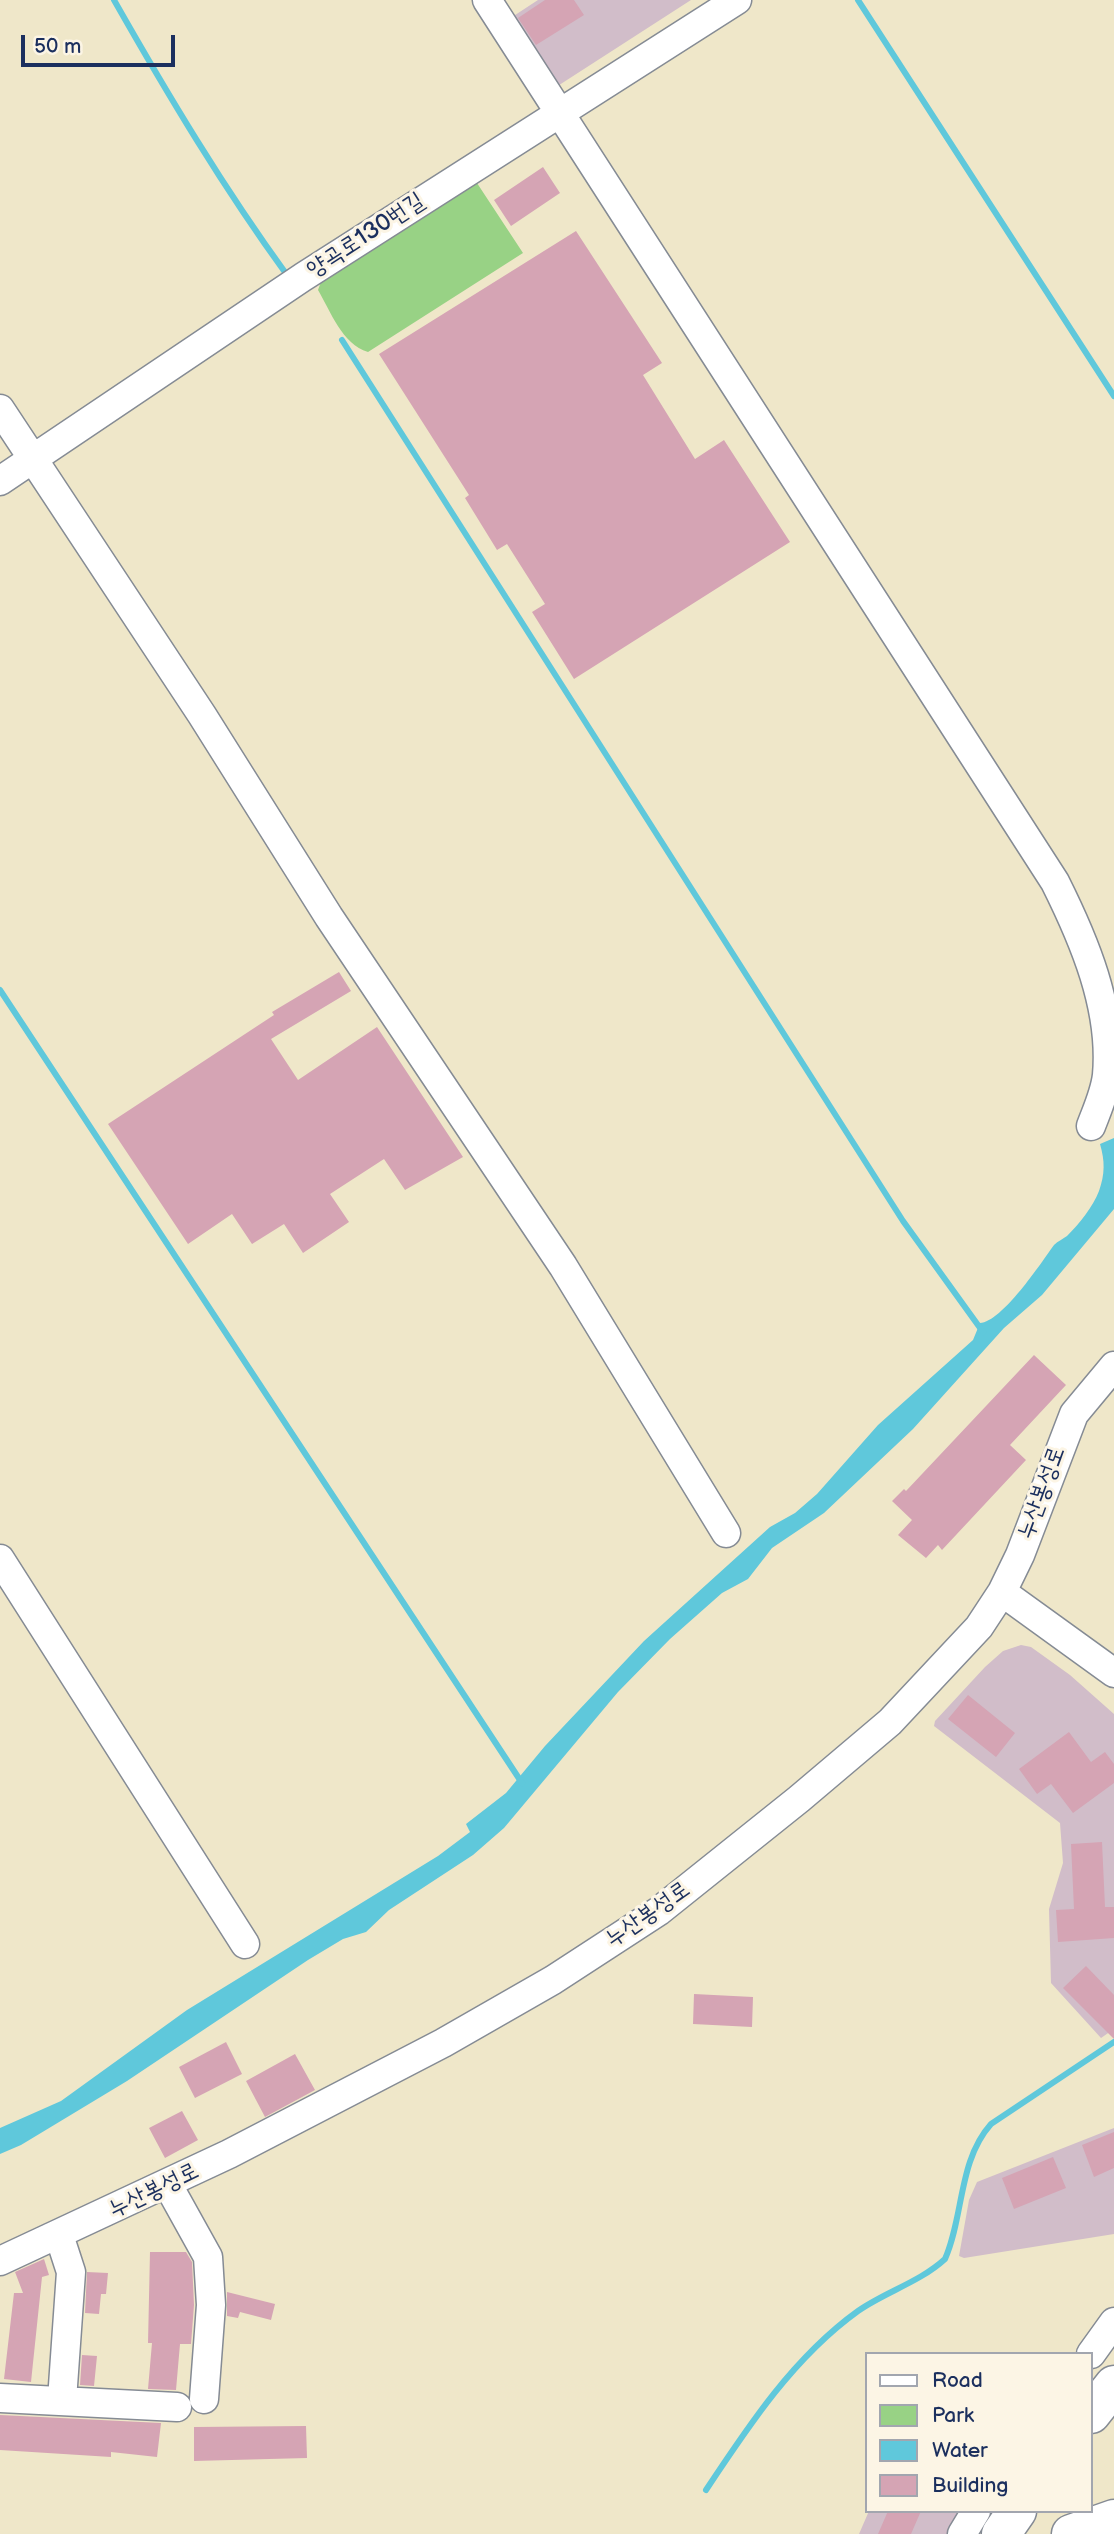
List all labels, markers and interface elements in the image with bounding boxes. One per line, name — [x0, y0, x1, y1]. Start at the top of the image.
scale bar — [24, 21, 178, 65]
text: 50 m — [34, 34, 81, 59]
street label: 양곡로130번길 — [302, 187, 430, 285]
street label: 누산봉성로 — [1012, 1443, 1072, 1543]
street label: 누산봉성로 — [600, 1876, 696, 1954]
street label: 누산봉성로 — [104, 2157, 204, 2225]
legend — [866, 2352, 1093, 2513]
text: Road — [932, 2368, 983, 2393]
text: Park — [932, 2403, 974, 2428]
text: Water — [932, 2438, 988, 2463]
text: Building — [932, 2473, 1008, 2498]

